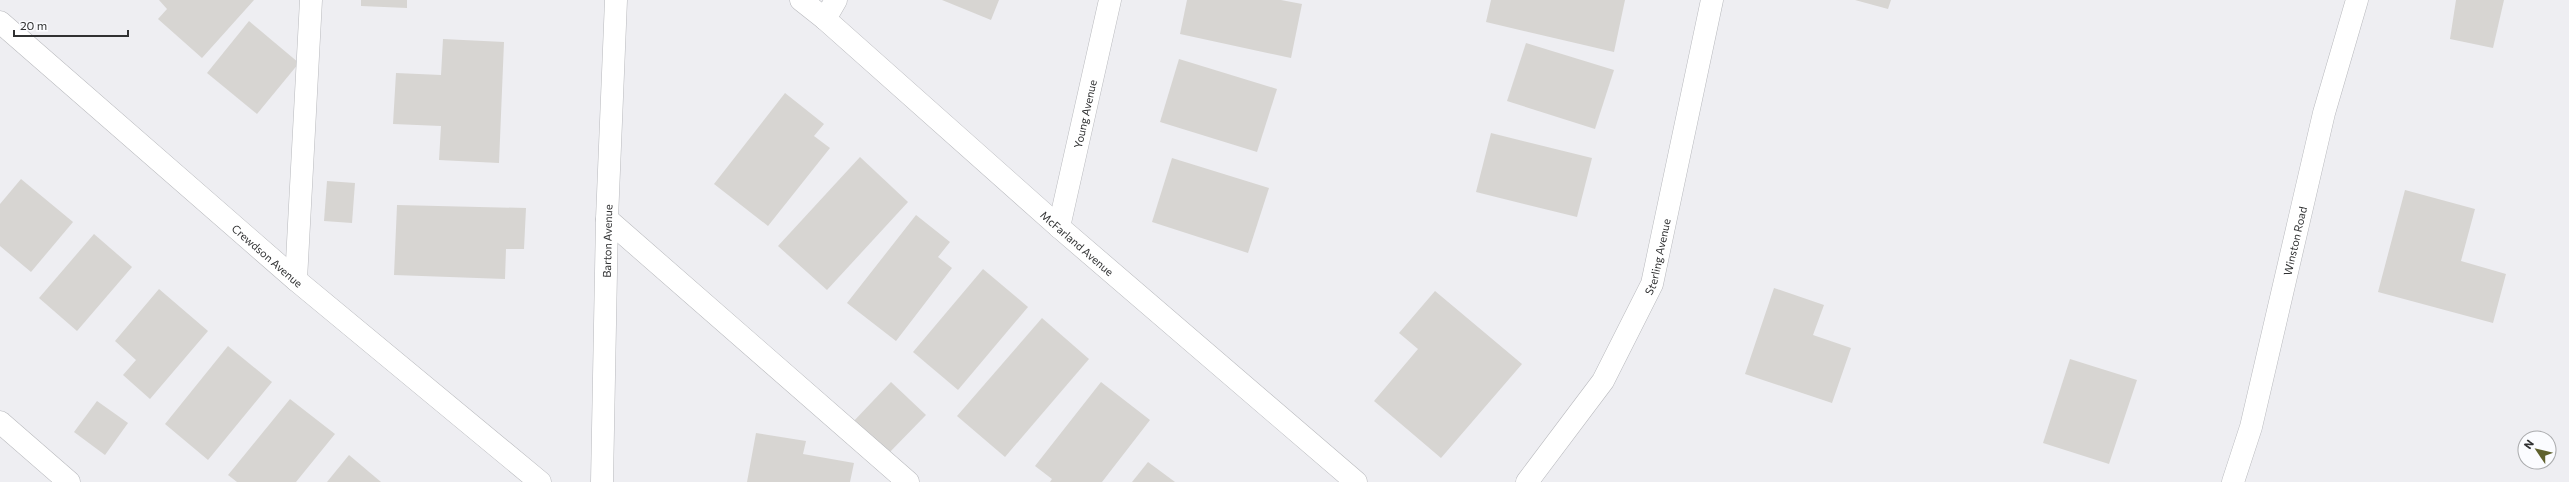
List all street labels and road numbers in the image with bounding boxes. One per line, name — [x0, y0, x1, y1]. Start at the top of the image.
street label: Young Avenue — [1070, 78, 1098, 149]
street label: Barton Avenue — [599, 204, 614, 278]
street label: Winston Road — [2280, 205, 2309, 277]
street label: McFarland Avenue — [1038, 208, 1117, 278]
street label: Sterling Avenue — [1641, 217, 1672, 297]
street label: Crewdson Avenue — [230, 221, 306, 290]

